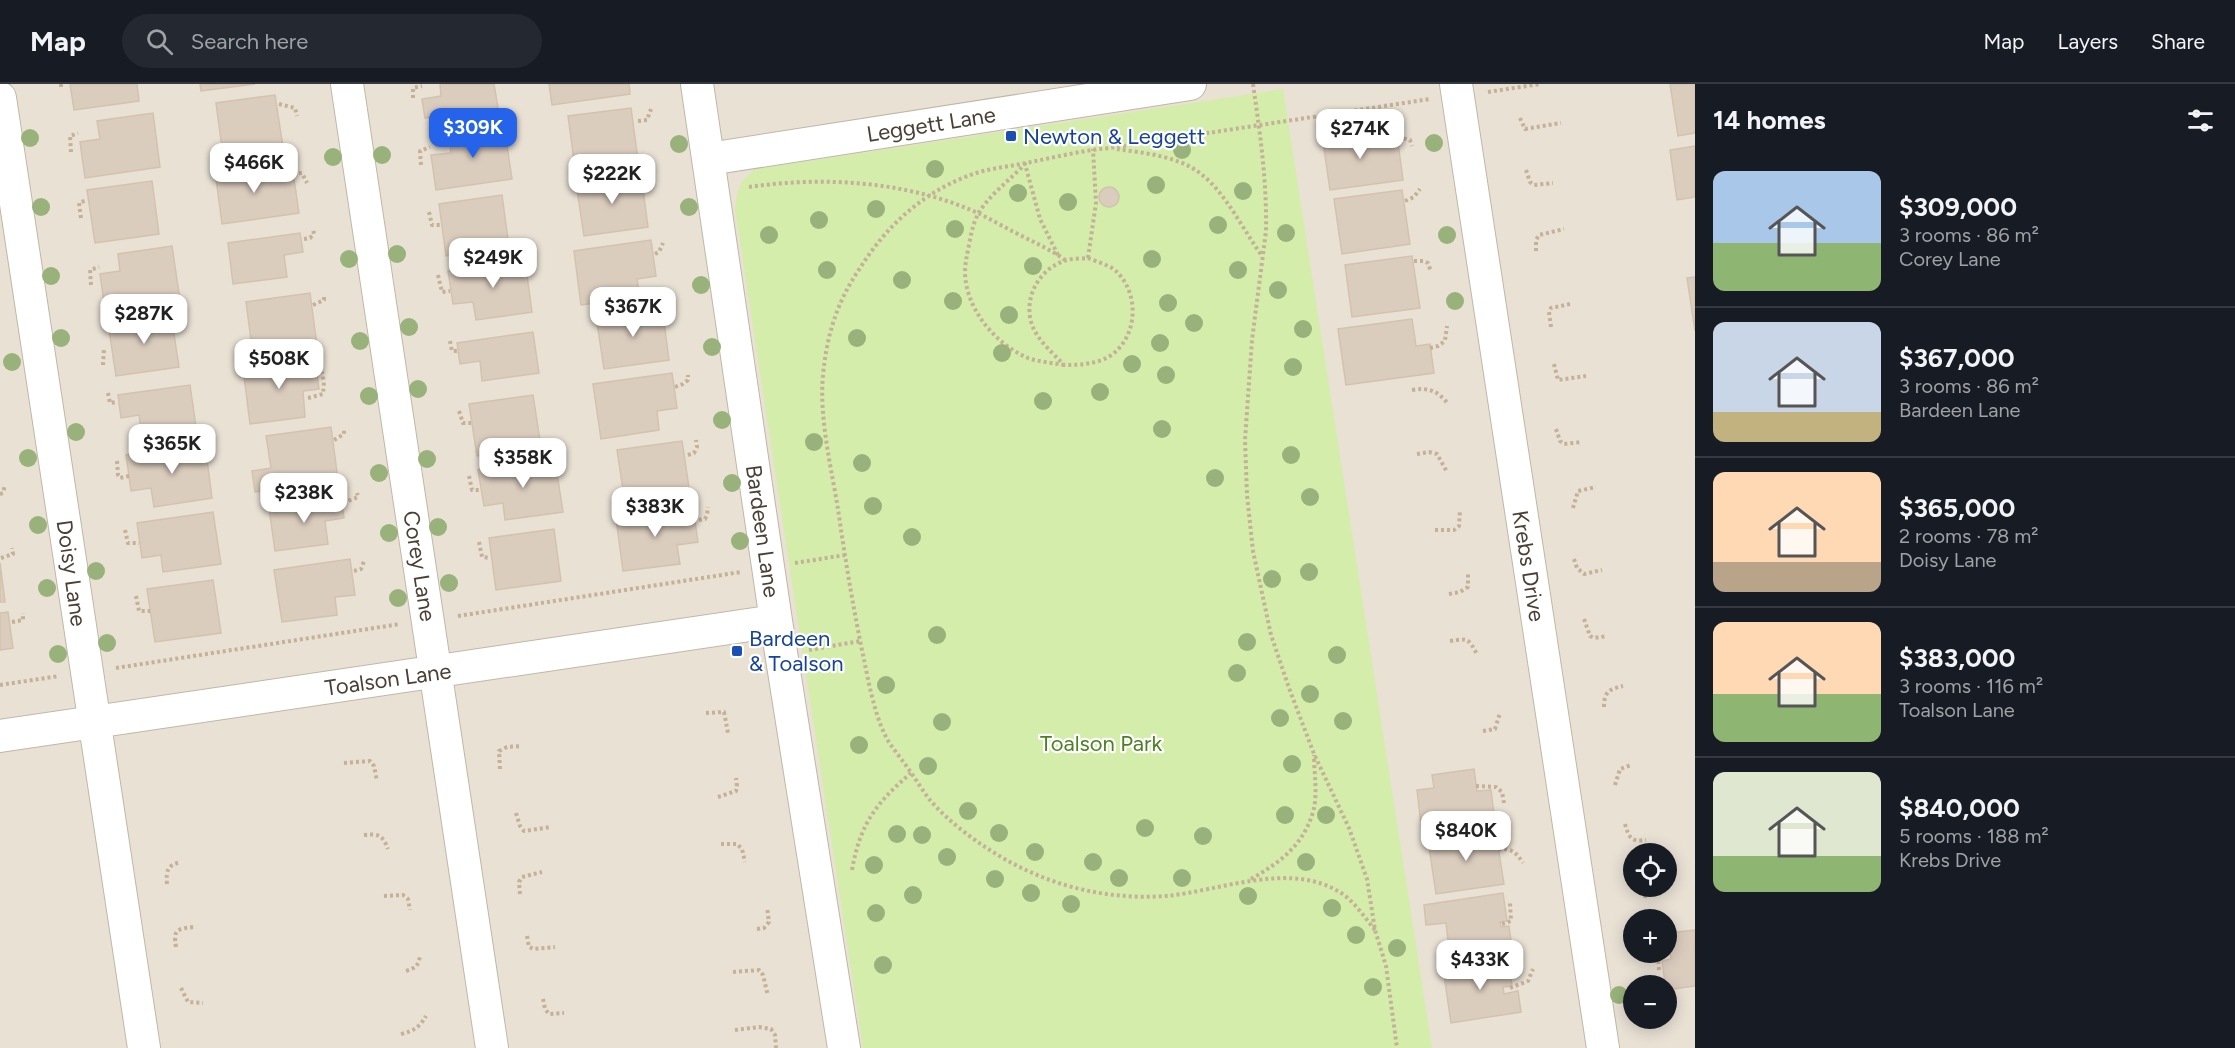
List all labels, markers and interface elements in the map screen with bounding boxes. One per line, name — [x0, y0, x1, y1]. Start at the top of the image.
search box — [122, 14, 542, 68]
text: Map — [30, 24, 86, 58]
icon: search — [143, 25, 176, 58]
text: Search here — [191, 28, 308, 55]
text: Map — [1984, 29, 2024, 54]
text: Layers — [2057, 29, 2118, 54]
text: Share — [2151, 29, 2205, 54]
street label: Leggett Lane — [865, 101, 998, 148]
text: 14 homes — [1713, 104, 1826, 136]
icon: filters — [2184, 104, 2217, 137]
pin: $309K — [431, 108, 515, 159]
pin: $274K — [1318, 109, 1402, 160]
text: $309K — [443, 115, 503, 139]
text: $274K — [1330, 116, 1390, 140]
place label: Newton & Leggett — [1023, 123, 1205, 150]
marker: Newton & Leggett — [1004, 129, 1018, 143]
pin: $466K — [212, 143, 296, 194]
text: $466K — [224, 150, 284, 174]
pin: $222K — [570, 154, 654, 205]
text: $222K — [582, 161, 642, 185]
text: $309,000 — [1899, 191, 2017, 223]
icon: home — [1761, 195, 1833, 267]
text: 3 rooms · 86 m² — [1899, 223, 2039, 247]
pin: $249K — [451, 238, 535, 289]
text: $249K — [463, 245, 523, 269]
text: Corey Lane — [1899, 247, 2001, 271]
pin: $367K — [591, 287, 675, 338]
pin: $287K — [102, 294, 186, 345]
text: $367K — [604, 294, 662, 318]
text: $287K — [114, 301, 174, 325]
pin: $508K — [237, 339, 321, 390]
text: $367,000 — [1899, 342, 2015, 374]
text: $508K — [248, 346, 310, 370]
icon: home — [1761, 346, 1833, 418]
text: 3 rooms · 86 m² — [1899, 374, 2039, 398]
text: Bardeen Lane — [1899, 398, 2021, 422]
pin: $365K — [130, 424, 214, 475]
text: $365K — [143, 431, 201, 455]
pin: $358K — [481, 438, 565, 489]
text: $358K — [493, 445, 553, 469]
street label: Bardeen Lane — [740, 463, 785, 599]
pin: $238K — [262, 473, 346, 524]
text: $238K — [274, 480, 334, 504]
pin: $383K — [613, 487, 697, 538]
text: $365,000 — [1899, 492, 2015, 524]
text: $383K — [626, 494, 684, 518]
icon: home — [1761, 496, 1833, 568]
street label: Corey Lane — [397, 509, 442, 623]
street label: Krebs Drive — [1506, 509, 1551, 624]
street label: Doisy Lane — [51, 518, 92, 628]
text: 2 rooms · 78 m² — [1899, 524, 2039, 548]
text: Doisy Lane — [1899, 548, 1996, 572]
place label: Bardeen & Toalson — [749, 625, 844, 677]
text: $383,000 — [1899, 642, 2015, 674]
marker: Bardeen & Toalson — [730, 644, 744, 658]
icon: home — [1761, 646, 1833, 718]
street label: Toalson Lane — [323, 657, 453, 702]
text: 3 rooms · 116 m² — [1899, 674, 2043, 698]
text: Toalson Lane — [1899, 698, 2015, 722]
park label: Toalson Park — [1040, 730, 1162, 757]
text: $840,000 — [1899, 792, 2020, 824]
icon: home — [1761, 796, 1833, 868]
pin: $840K — [1424, 811, 1508, 862]
text: $840K — [1435, 818, 1497, 842]
text: 5 rooms · 188 m² — [1899, 824, 2049, 848]
map controls — [1623, 843, 1677, 1029]
button: locate — [1623, 843, 1677, 897]
text: Krebs Drive — [1899, 848, 2001, 872]
button: + — [1623, 909, 1677, 963]
pin: $433K — [1438, 940, 1522, 991]
text: $433K — [1450, 947, 1510, 971]
button: − — [1623, 975, 1677, 1029]

